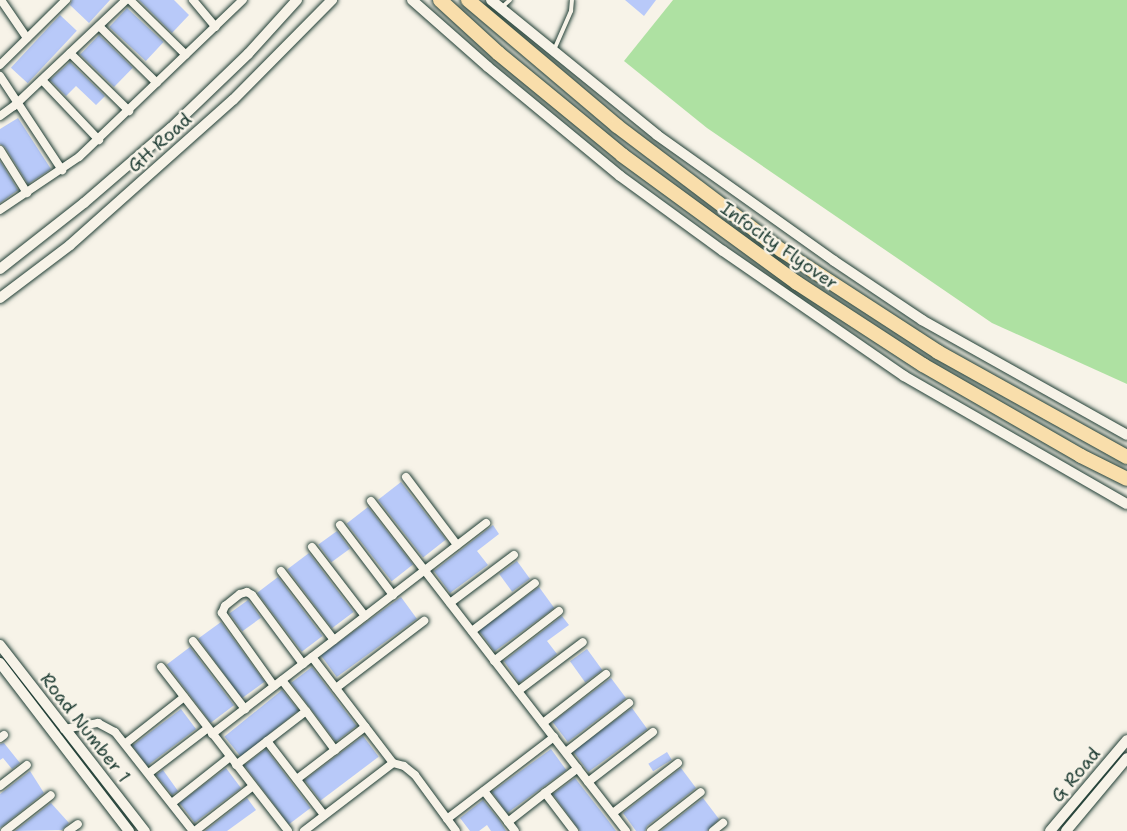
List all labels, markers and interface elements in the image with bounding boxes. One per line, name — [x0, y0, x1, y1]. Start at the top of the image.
street label: GH Road — [124, 109, 196, 177]
street label: Infocity Flyover — [716, 198, 842, 294]
street label: Road Number 1 — [35, 669, 135, 787]
street label: G Road — [1047, 743, 1105, 807]

